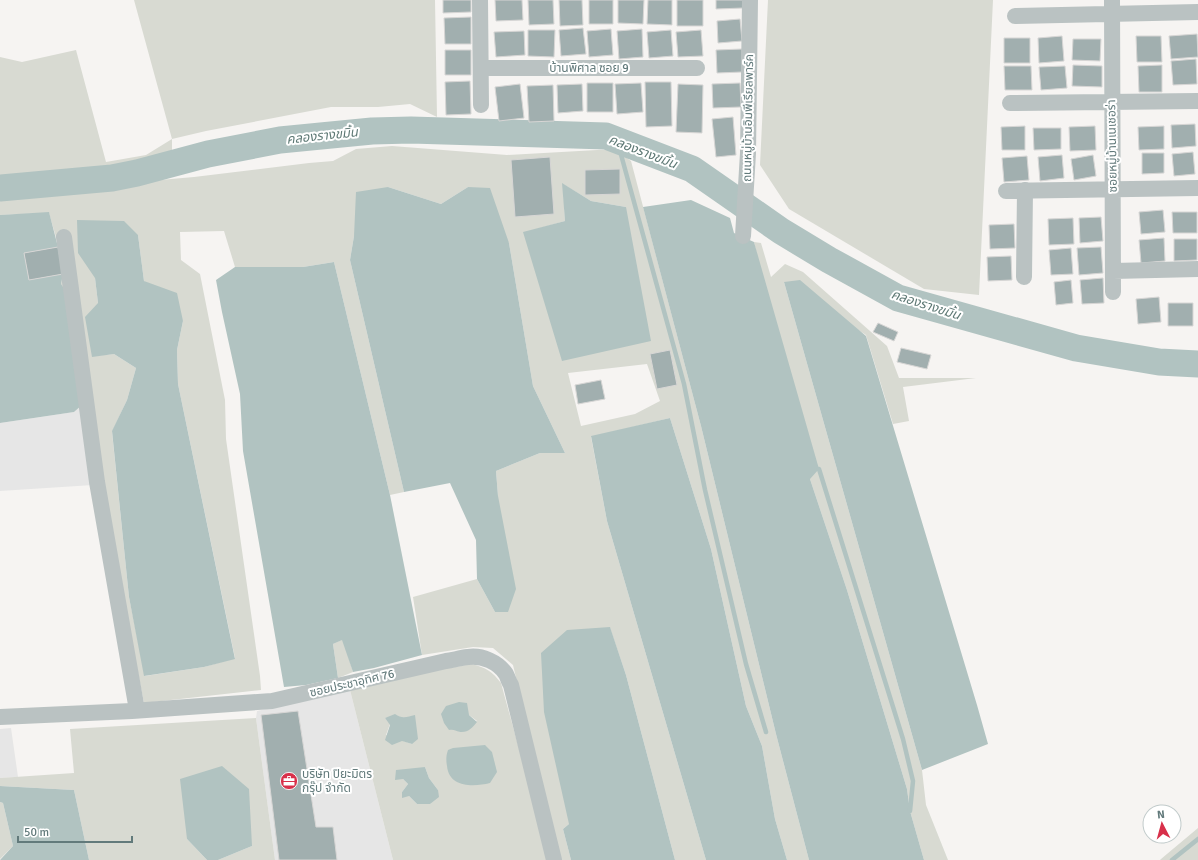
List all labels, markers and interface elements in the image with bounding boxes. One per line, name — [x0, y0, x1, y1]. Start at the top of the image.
street label: ถนนหมู่บ้านอิมพีเรียลพาร์ค — [740, 54, 757, 182]
street label: บ้านพิศาล ซอย 9 — [549, 61, 629, 76]
street label: ซอยหมู่บ้านเนเชอร่า — [1104, 99, 1121, 193]
water label: คลองรางขมิ้น — [286, 123, 360, 148]
water label: คลองรางขมิ้น — [606, 130, 680, 173]
water label: คลองรางขมิ้น — [889, 285, 964, 324]
street label: ซอยประชาอุทิศ 76 — [308, 666, 396, 701]
place label: บริษัท ปิยะมิตร กรุ๊ป จำกัด — [302, 767, 372, 796]
office icon: บริษัท ปิยะมิตร กรุ๊ป จำกัด — [279, 771, 299, 791]
north arrow — [1142, 804, 1182, 844]
text: N — [1157, 808, 1165, 821]
scale bar — [18, 818, 132, 844]
text: 50 m — [24, 825, 49, 840]

